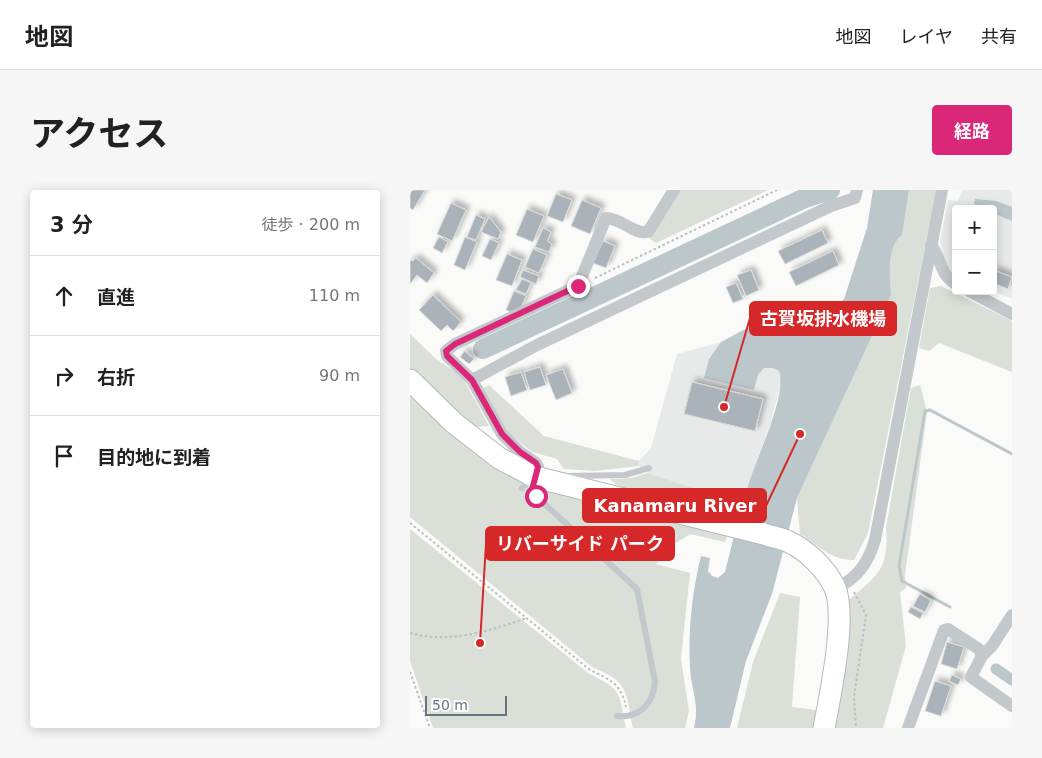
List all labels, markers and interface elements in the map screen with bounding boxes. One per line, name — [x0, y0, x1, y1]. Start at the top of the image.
text: 地図 — [25, 23, 73, 51]
text: 地図 — [836, 26, 872, 47]
text: レイヤ — [900, 26, 953, 47]
text: 共有 — [981, 26, 1017, 47]
button: 経路 — [932, 105, 1012, 155]
text: アクセス — [30, 114, 168, 154]
map controls — [952, 205, 997, 295]
button: + — [952, 205, 997, 250]
text: 3 分 — [50, 213, 93, 237]
text: 徒歩 · 200 m — [262, 215, 360, 234]
button: − — [952, 250, 997, 295]
route end — [567, 275, 590, 298]
icon: ahead — [50, 282, 78, 310]
text: 直進 — [97, 286, 135, 308]
text: 110 m — [309, 286, 360, 305]
callout: 古賀坂排水機場 — [750, 302, 896, 335]
text: 古賀坂排水機場 — [760, 308, 886, 329]
icon: right — [50, 362, 78, 390]
text: 右折 — [97, 366, 135, 388]
text: 90 m — [319, 366, 360, 385]
icon: arrive — [50, 442, 78, 470]
text: 目的地に到着 — [97, 446, 211, 468]
route start — [525, 485, 548, 508]
callout: Kanamaru River — [583, 489, 766, 522]
text: Kanamaru River — [594, 495, 757, 516]
callout: リバーサイド パーク — [486, 527, 674, 560]
text: リバーサイド パーク — [496, 533, 664, 554]
scale bar — [425, 693, 508, 716]
text: 50 m — [432, 697, 468, 713]

